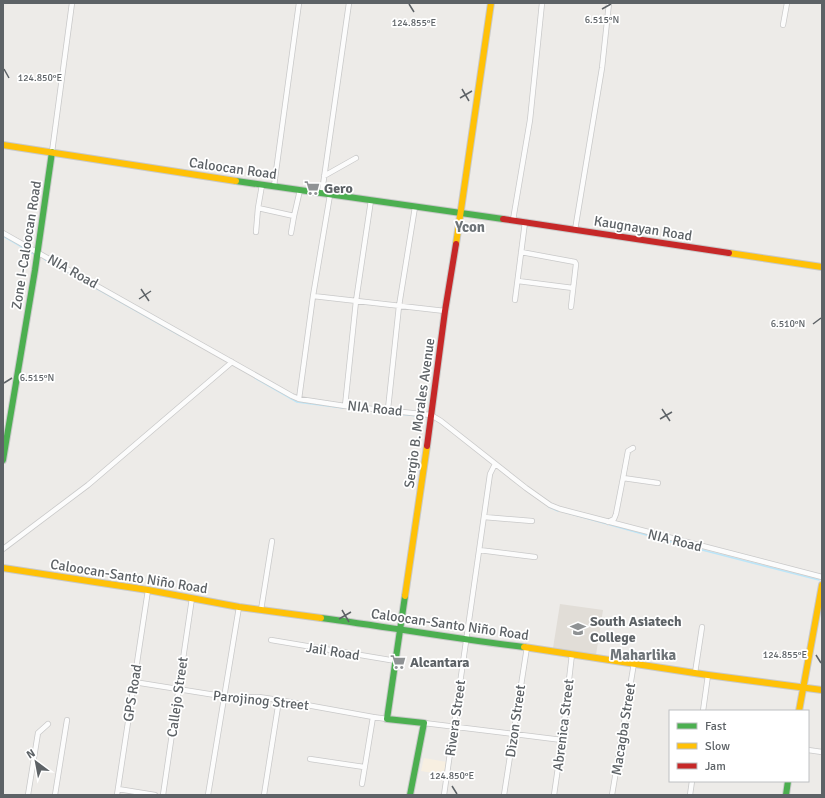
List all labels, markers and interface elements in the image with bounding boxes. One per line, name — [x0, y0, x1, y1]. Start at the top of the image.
text: 6.515°N — [585, 14, 619, 26]
text: 124.855°E — [392, 17, 437, 29]
text: 124.850°E — [18, 72, 63, 84]
street label: Caloocan Road — [188, 154, 278, 183]
supermarket icon: Gero — [303, 179, 321, 197]
street label: Zone I-Caloocan Road — [8, 180, 45, 311]
place label: Gero — [324, 180, 353, 197]
street label: Kaugnayan Road — [593, 212, 693, 245]
district label: Ycon — [454, 218, 485, 236]
street label: NIA Road — [44, 251, 101, 292]
text: 6.510°N — [771, 318, 805, 330]
street label: Sergio B. Morales Avenue — [401, 337, 438, 489]
text: 6.515°N — [20, 372, 54, 384]
street label: NIA Road — [347, 397, 403, 420]
street label: NIA Road — [646, 526, 704, 555]
street label: Caloocan-Santo Niño Road — [49, 556, 209, 597]
street label: Caloocan-Santo Niño Road — [370, 605, 530, 644]
place label: South Asiatech College — [590, 613, 682, 646]
school or university icon: South Asiatech College — [569, 620, 587, 638]
street label: Jail Road — [305, 639, 361, 664]
district label: Maharlika — [610, 646, 677, 664]
text: 124.855°E — [763, 649, 808, 661]
supermarket icon: Alcantara — [389, 653, 407, 671]
place label: Alcantara — [410, 654, 470, 671]
street label: Callejo Street — [163, 656, 192, 738]
street label: GPS Road — [120, 663, 145, 723]
street label: Abrenica Street — [549, 678, 578, 772]
street label: Rivera Street — [442, 679, 469, 757]
street label: Macagba Street — [608, 682, 639, 777]
street label: Dizon Street — [502, 683, 529, 759]
street label: Parojinog Street — [212, 687, 310, 714]
legend — [669, 710, 809, 782]
text: Fast — [705, 719, 726, 734]
text: Slow — [705, 739, 730, 754]
north arrow — [16, 742, 56, 782]
text: N — [24, 746, 38, 761]
text: Jam — [705, 759, 726, 774]
text: 124.850°E — [430, 770, 475, 782]

